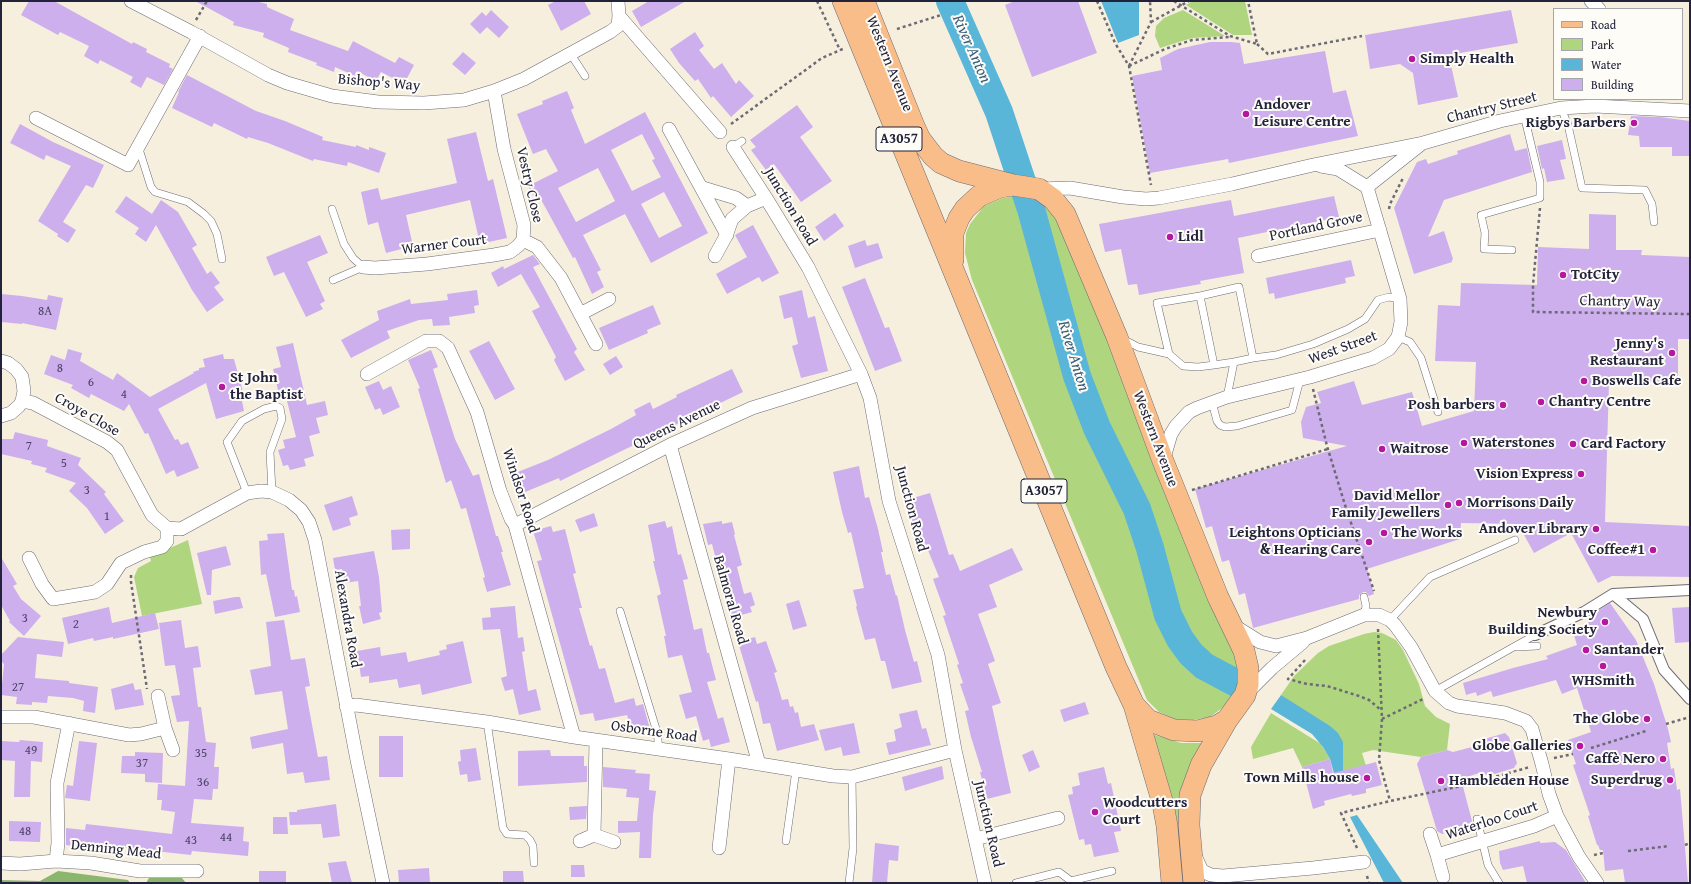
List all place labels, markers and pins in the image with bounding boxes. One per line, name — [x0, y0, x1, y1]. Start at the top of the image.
place label: Simply Health — [1420, 50, 1514, 68]
marker: Simply Health — [1407, 54, 1417, 64]
place label: Andover Leisure Centre — [1254, 96, 1351, 131]
marker: Andover Leisure Centre — [1241, 109, 1251, 119]
place label: Rigbys Barbers — [1526, 114, 1626, 132]
marker: Rigbys Barbers — [1629, 118, 1639, 128]
place label: Lidl — [1178, 228, 1204, 246]
marker: Lidl — [1165, 232, 1175, 242]
place label: TotCity — [1571, 266, 1619, 284]
marker: TotCity — [1558, 270, 1568, 280]
place label: Jenny's Restaurant — [1590, 335, 1664, 370]
marker: Jenny's Restaurant — [1667, 348, 1677, 358]
place label: St John the Baptist — [230, 369, 303, 404]
place label: Boswells Cafe — [1592, 372, 1681, 390]
marker: Boswells Cafe — [1579, 376, 1589, 386]
marker: St John the Baptist — [217, 382, 227, 392]
place label: Chantry Centre — [1549, 393, 1651, 411]
place label: Posh barbers — [1408, 396, 1495, 414]
marker: Chantry Centre — [1536, 397, 1546, 407]
marker: Posh barbers — [1498, 400, 1508, 410]
place label: Waterstones — [1472, 434, 1555, 452]
place label: Card Factory — [1581, 435, 1666, 453]
marker: Waterstones — [1459, 438, 1469, 448]
marker: Card Factory — [1568, 439, 1578, 449]
place label: Waitrose — [1390, 440, 1449, 458]
marker: Waitrose — [1377, 444, 1387, 454]
place label: Vision Express — [1476, 465, 1573, 483]
marker: Vision Express — [1576, 469, 1586, 479]
place label: David Mellor Family Jewellers — [1332, 487, 1440, 522]
place label: Morrisons Daily — [1467, 494, 1574, 512]
marker: Morrisons Daily — [1454, 498, 1464, 508]
marker: David Mellor Family Jewellers — [1443, 500, 1453, 510]
place label: Andover Library — [1479, 520, 1588, 538]
place label: Leightons Opticians & Hearing Care — [1229, 524, 1361, 559]
place label: The Works — [1392, 524, 1462, 542]
marker: Andover Library — [1591, 524, 1601, 534]
marker: The Works — [1379, 528, 1389, 538]
marker: Leightons Opticians & Hearing Care — [1364, 537, 1374, 547]
place label: Coffee#1 — [1588, 541, 1645, 559]
marker: Coffee#1 — [1648, 545, 1658, 555]
place label: Newbury Building Society — [1488, 604, 1597, 639]
marker: Newbury Building Society — [1600, 617, 1610, 627]
place label: Santander — [1594, 641, 1664, 659]
marker: Santander — [1581, 645, 1591, 655]
marker: WHSmith — [1598, 661, 1608, 671]
place label: WHSmith — [1571, 672, 1635, 690]
place label: The Globe — [1573, 710, 1639, 728]
marker: The Globe — [1642, 714, 1652, 724]
place label: Globe Galleries — [1473, 737, 1572, 755]
marker: Globe Galleries — [1575, 741, 1585, 751]
place label: Caffè Nero — [1586, 750, 1655, 768]
marker: Caffè Nero — [1658, 754, 1668, 764]
place label: Town Mills house — [1244, 769, 1359, 787]
place label: Superdrug — [1591, 771, 1662, 789]
place label: Hambleden House — [1449, 772, 1569, 790]
marker: Town Mills house — [1362, 773, 1372, 783]
marker: Superdrug — [1665, 775, 1675, 785]
marker: Hambleden House — [1436, 776, 1446, 786]
place label: Woodcutters Court — [1103, 794, 1187, 829]
marker: Woodcutters Court — [1090, 807, 1100, 817]

